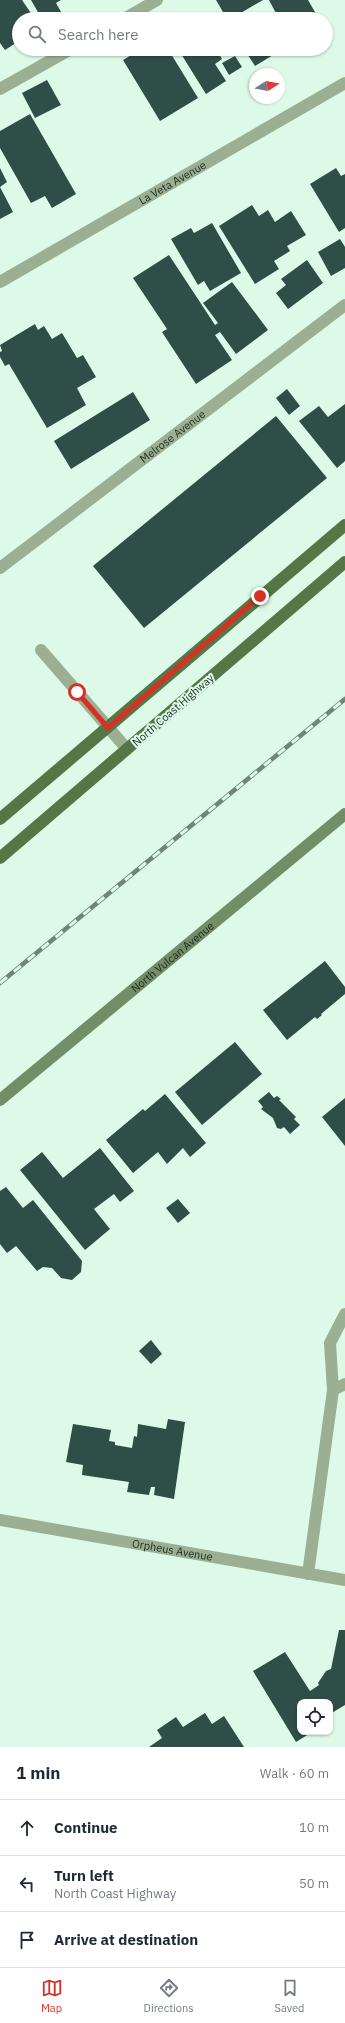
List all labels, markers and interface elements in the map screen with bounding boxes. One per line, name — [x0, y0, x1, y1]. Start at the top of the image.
search box — [12, 12, 333, 56]
icon: search — [26, 23, 48, 45]
text: Search here — [58, 25, 138, 44]
north arrow — [249, 68, 285, 104]
street label: La Veta Avenue — [136, 158, 209, 208]
street label: Melrose Avenue — [137, 407, 208, 466]
route end — [251, 587, 269, 605]
street label: North Coast Highway — [129, 670, 217, 749]
route start — [68, 683, 86, 701]
street label: North Vulcan Avenue — [128, 919, 217, 995]
street label: Orpheus Avenue — [131, 1536, 214, 1564]
map controls — [297, 1699, 333, 1735]
button: locate — [297, 1699, 333, 1735]
text: 1 min — [16, 1762, 60, 1784]
text: Walk · 60 m — [260, 1765, 329, 1782]
icon: ahead — [16, 1817, 38, 1839]
text: Continue — [54, 1818, 118, 1837]
text: 10 m — [299, 1819, 329, 1836]
text: Turn left — [54, 1866, 114, 1885]
icon: left — [16, 1873, 38, 1895]
text: 50 m — [299, 1875, 329, 1892]
text: North Coast Highway — [54, 1885, 176, 1902]
icon: arrive — [16, 1929, 38, 1951]
text: Arrive at destination — [54, 1930, 198, 1949]
tab: Map — [41, 1977, 63, 2015]
tab: Directions — [144, 1977, 194, 2015]
tab: Saved — [275, 1977, 304, 2015]

